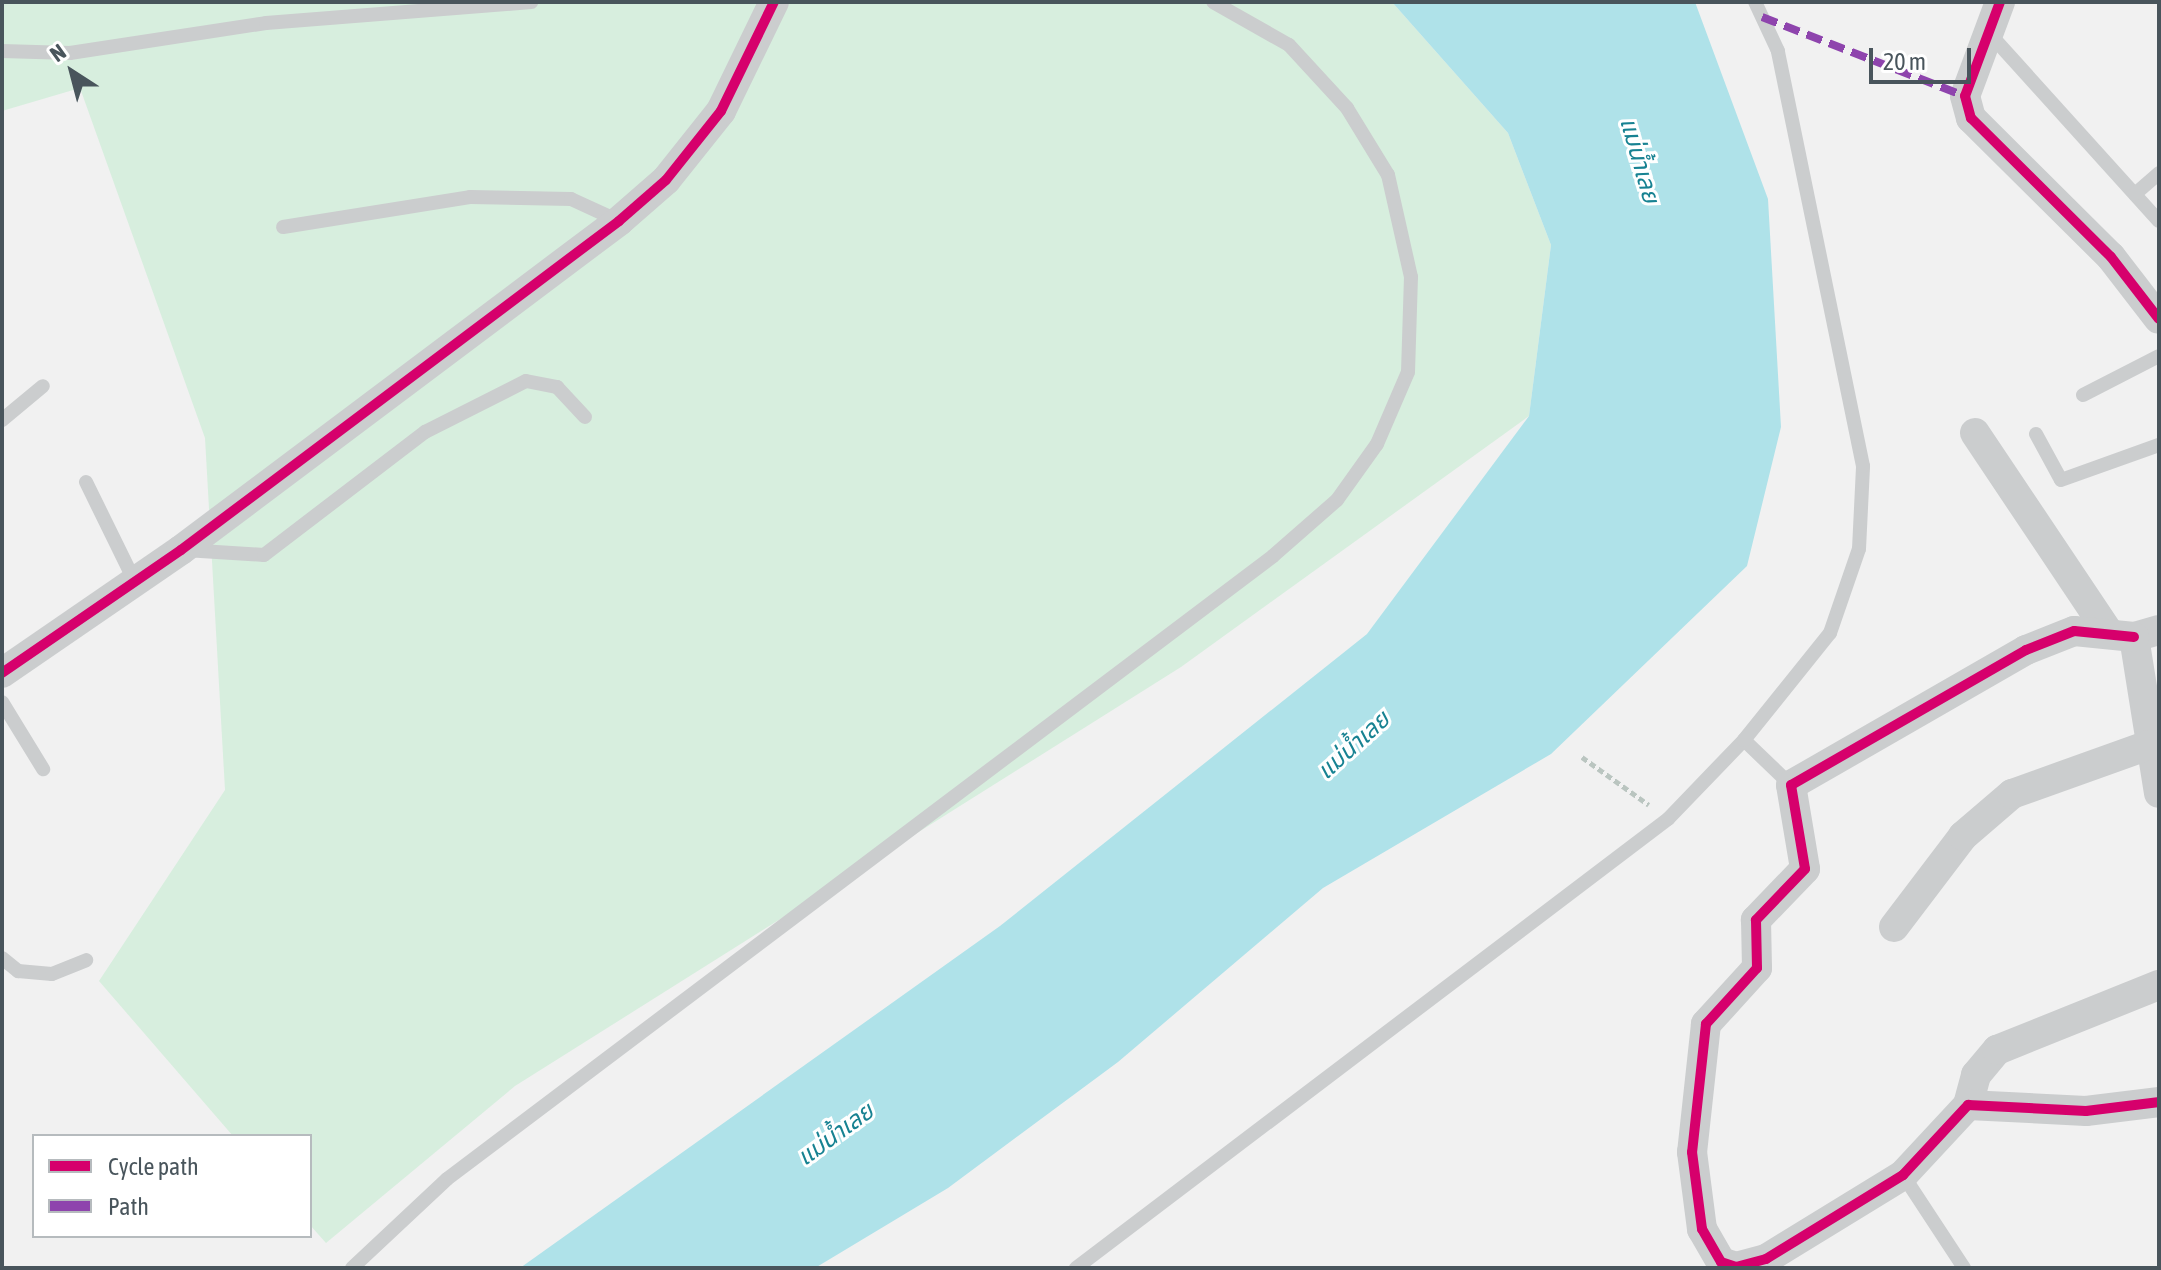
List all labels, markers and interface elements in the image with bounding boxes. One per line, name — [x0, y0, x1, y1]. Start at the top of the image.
north arrow — [32, 32, 112, 112]
scale bar — [1873, 32, 1975, 82]
text: N — [45, 38, 71, 67]
text: 20 m — [1883, 48, 1926, 75]
water label: แม่น้ำเลย — [1614, 114, 1666, 206]
water label: แม่น้ำเลย — [1311, 705, 1395, 785]
water label: แม่น้ำเลย — [791, 1097, 879, 1171]
legend — [32, 1134, 312, 1238]
text: Cycle path — [108, 1153, 199, 1180]
text: Path — [108, 1193, 149, 1220]

